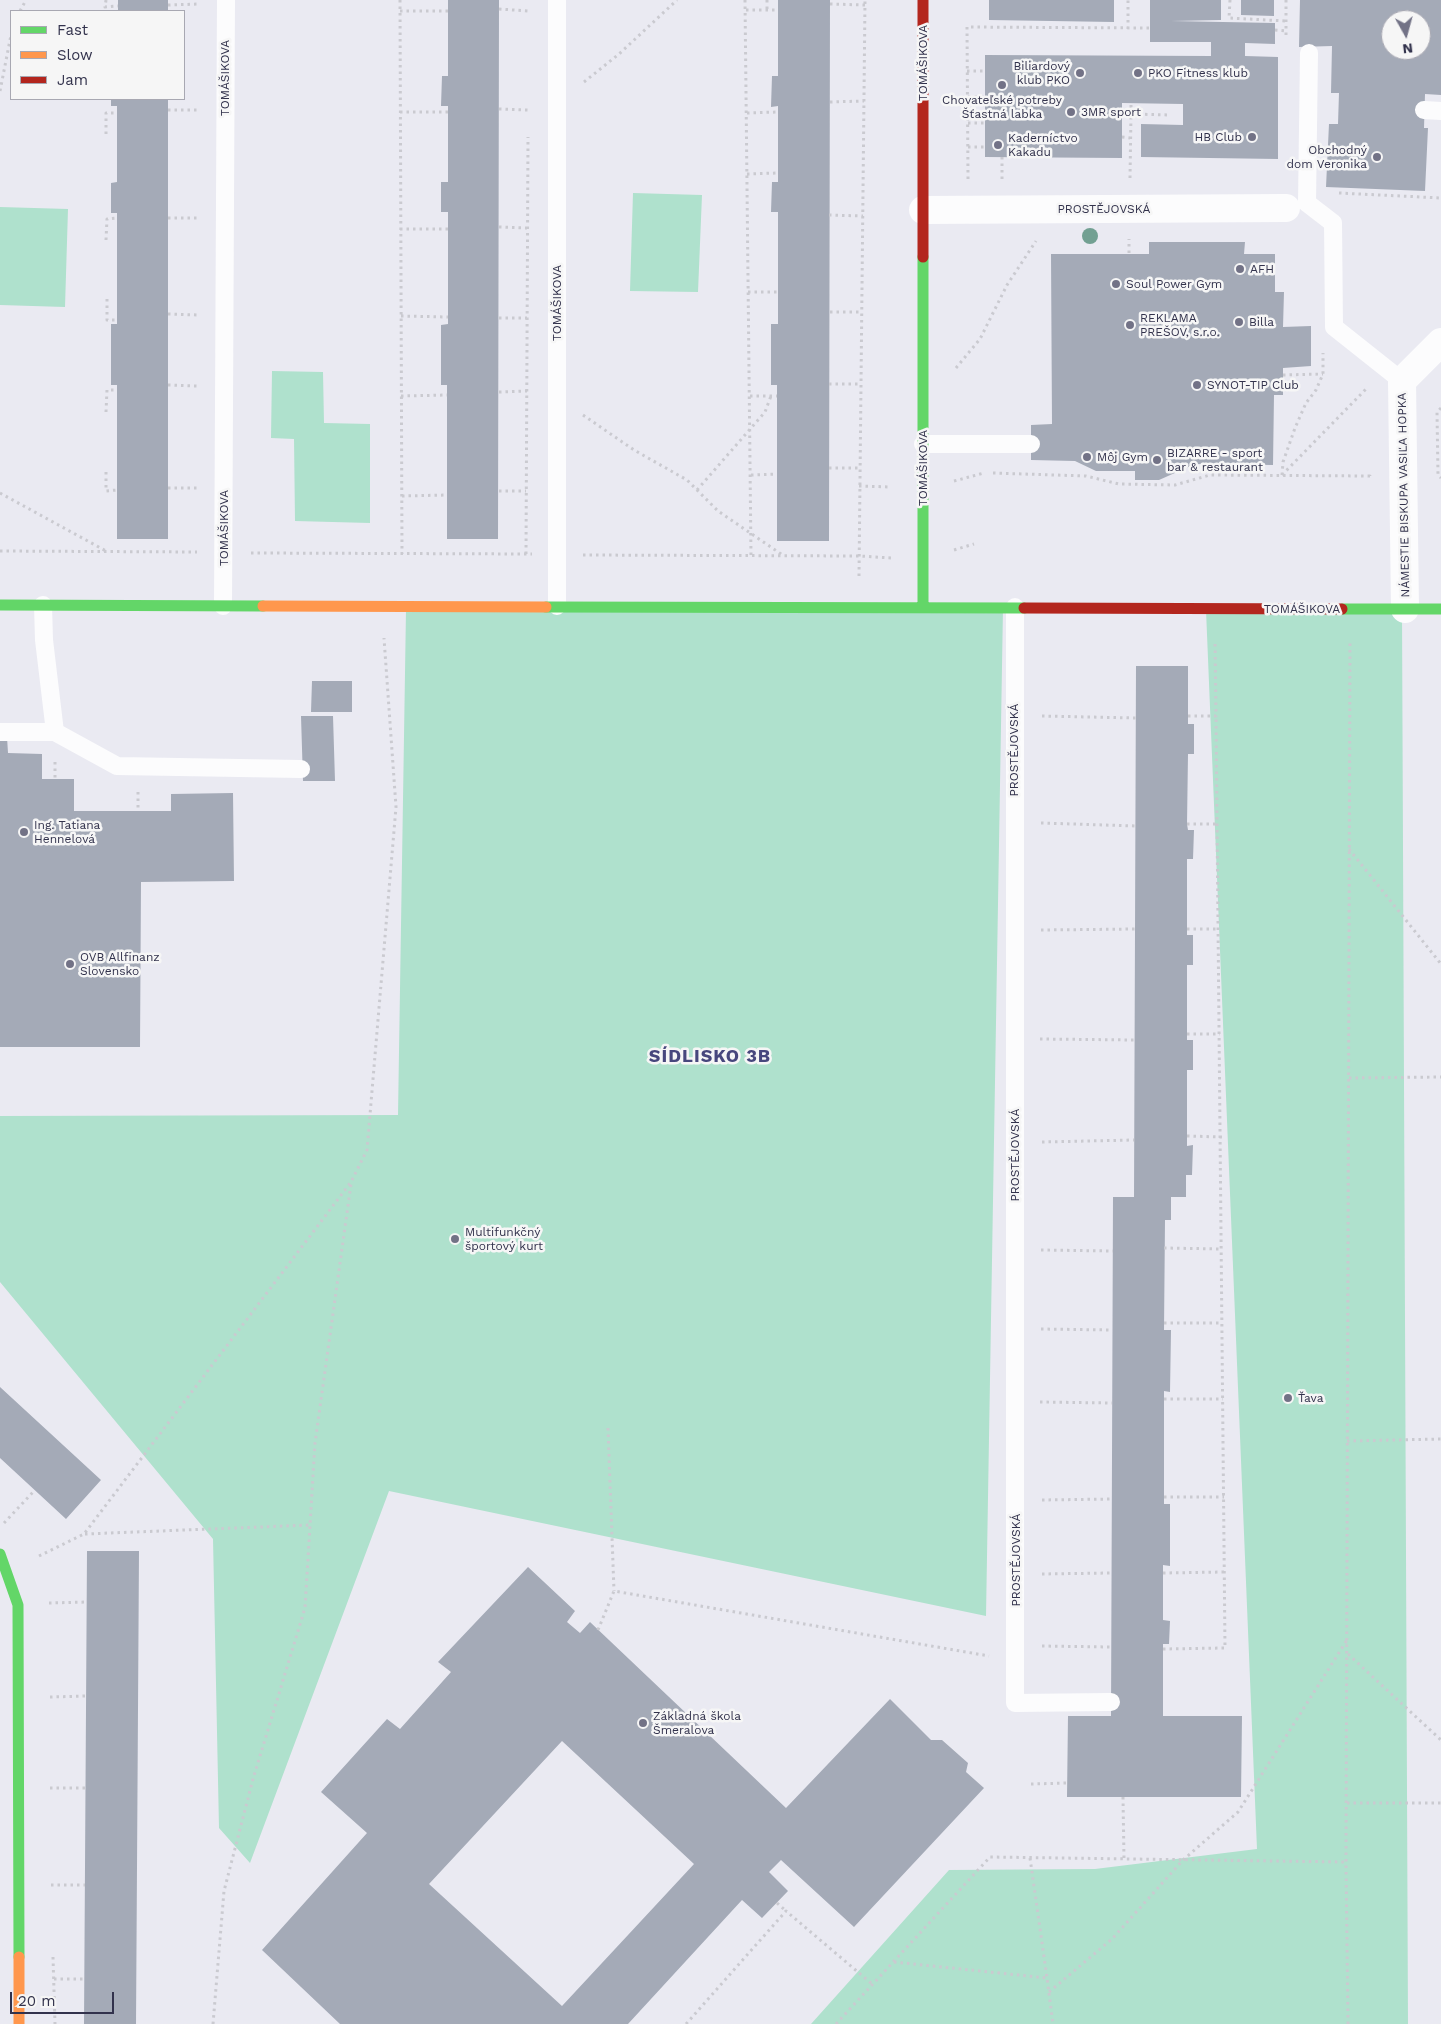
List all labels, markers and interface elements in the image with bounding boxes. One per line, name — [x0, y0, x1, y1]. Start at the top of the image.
legend — [10, 10, 185, 100]
north arrow — [1381, 10, 1431, 60]
text: Fast — [57, 21, 88, 39]
street label: TOMÁŠIKOVA — [916, 25, 930, 101]
street label: TOMÁŠIKOVA — [218, 40, 232, 116]
text: N — [1402, 40, 1414, 57]
text: Slow — [57, 46, 93, 64]
place label: Biliardový klub PKO — [1013, 59, 1070, 87]
place label: PKO Fitness klub — [1148, 66, 1248, 80]
marker: Biliardový klub PKO — [1074, 67, 1086, 79]
marker: PKO Fitness klub — [1132, 67, 1144, 79]
text: Jam — [57, 71, 88, 89]
marker: Chovateľské potreby Šťastná labka — [996, 79, 1008, 91]
place label: Chovateľské potreby Šťastná labka — [942, 93, 1062, 121]
place label: 3MR sport — [1081, 105, 1141, 119]
marker: 3MR sport — [1065, 106, 1077, 118]
place label: HB Club — [1194, 130, 1242, 144]
place label: Kaderníctvo Kakadu — [1008, 131, 1078, 159]
marker: HB Club — [1246, 131, 1258, 143]
marker: Kaderníctvo Kakadu — [992, 139, 1004, 151]
place label: Obchodný dom Veronika — [1287, 143, 1367, 171]
marker: Obchodný dom Veronika — [1371, 151, 1383, 163]
street label: PROSTĚJOVSKÁ — [1058, 202, 1150, 216]
place label: AFH — [1250, 262, 1274, 276]
marker: AFH — [1234, 263, 1246, 275]
street label: TOMÁŠIKOVA — [550, 265, 564, 341]
place label: Soul Power Gym — [1126, 277, 1222, 291]
marker: Soul Power Gym — [1110, 278, 1122, 290]
place label: REKLAMA PREŠOV, s.r.o. — [1140, 311, 1220, 339]
place label: Billa — [1249, 315, 1274, 329]
marker: Billa — [1233, 316, 1245, 328]
marker: REKLAMA PREŠOV, s.r.o. — [1124, 319, 1136, 331]
place label: SYNOT-TIP Club — [1207, 378, 1299, 392]
marker: SYNOT-TIP Club — [1191, 379, 1203, 391]
street label: NÁMESTIE BISKUPA VASIĽA HOPKA — [1395, 392, 1413, 598]
street label: TOMÁŠIKOVA — [916, 430, 930, 506]
place label: BIZARRE - sport bar & restaurant — [1167, 446, 1263, 474]
place label: Môj Gym — [1097, 450, 1148, 464]
marker: Môj Gym — [1081, 451, 1093, 463]
marker: BIZARRE - sport bar & restaurant — [1151, 454, 1163, 466]
street label: TOMÁŠIKOVA — [217, 490, 231, 566]
street label: TOMÁŠIKOVA — [1264, 602, 1340, 616]
street label: PROSTĚJOVSKÁ — [1007, 704, 1021, 796]
place label: Ing. Tatiana Hennelová — [34, 818, 100, 846]
marker: Ing. Tatiana Hennelová — [18, 826, 30, 838]
place label: OVB Allfinanz Slovensko — [80, 950, 160, 978]
marker: OVB Allfinanz Slovensko — [64, 958, 76, 970]
district label: SÍDLISKO 3B — [647, 1046, 773, 1068]
street label: PROSTĚJOVSKÁ — [1008, 1109, 1022, 1201]
place label: Multifunkčný športový kurt — [465, 1225, 543, 1253]
marker: Multifunkčný športový kurt — [449, 1233, 461, 1245]
place label: Ťava — [1298, 1391, 1323, 1405]
marker: Ťava — [1282, 1392, 1294, 1404]
street label: PROSTĚJOVSKÁ — [1009, 1514, 1023, 1606]
place label: Základná škola Šmeralova — [653, 1709, 741, 1737]
marker: Základná škola Šmeralova — [637, 1717, 649, 1729]
scale bar — [12, 1982, 116, 2014]
text: 20 m — [18, 1992, 56, 2010]

